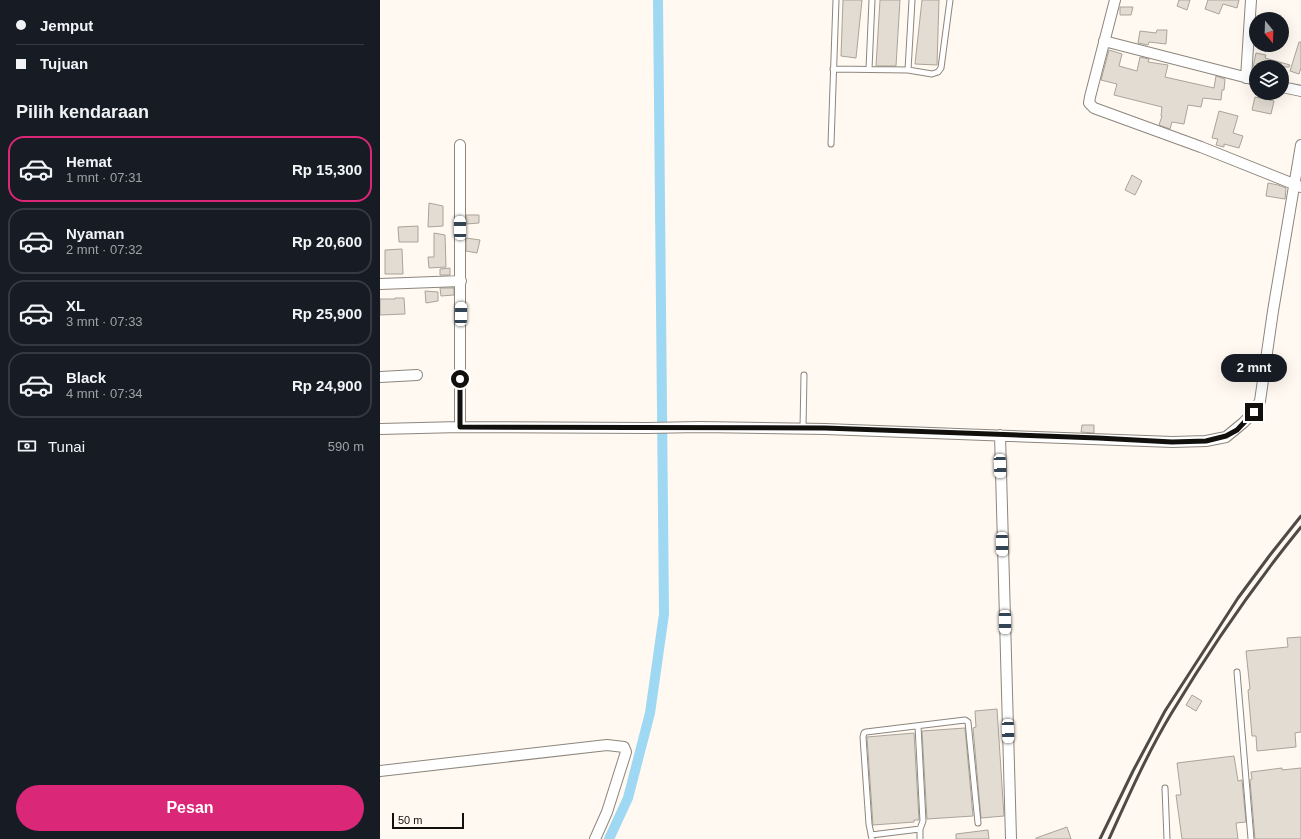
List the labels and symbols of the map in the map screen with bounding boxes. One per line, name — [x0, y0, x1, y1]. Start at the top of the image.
north arrow — [1249, 12, 1289, 52]
car — [454, 216, 466, 240]
car — [455, 302, 467, 326]
callout: 2 mnt — [1221, 354, 1287, 382]
route start — [451, 370, 469, 388]
route end — [1245, 403, 1263, 421]
car — [994, 454, 1006, 478]
car — [996, 532, 1008, 556]
car — [999, 610, 1011, 634]
car — [1002, 719, 1014, 743]
scale bar — [392, 811, 464, 830]

